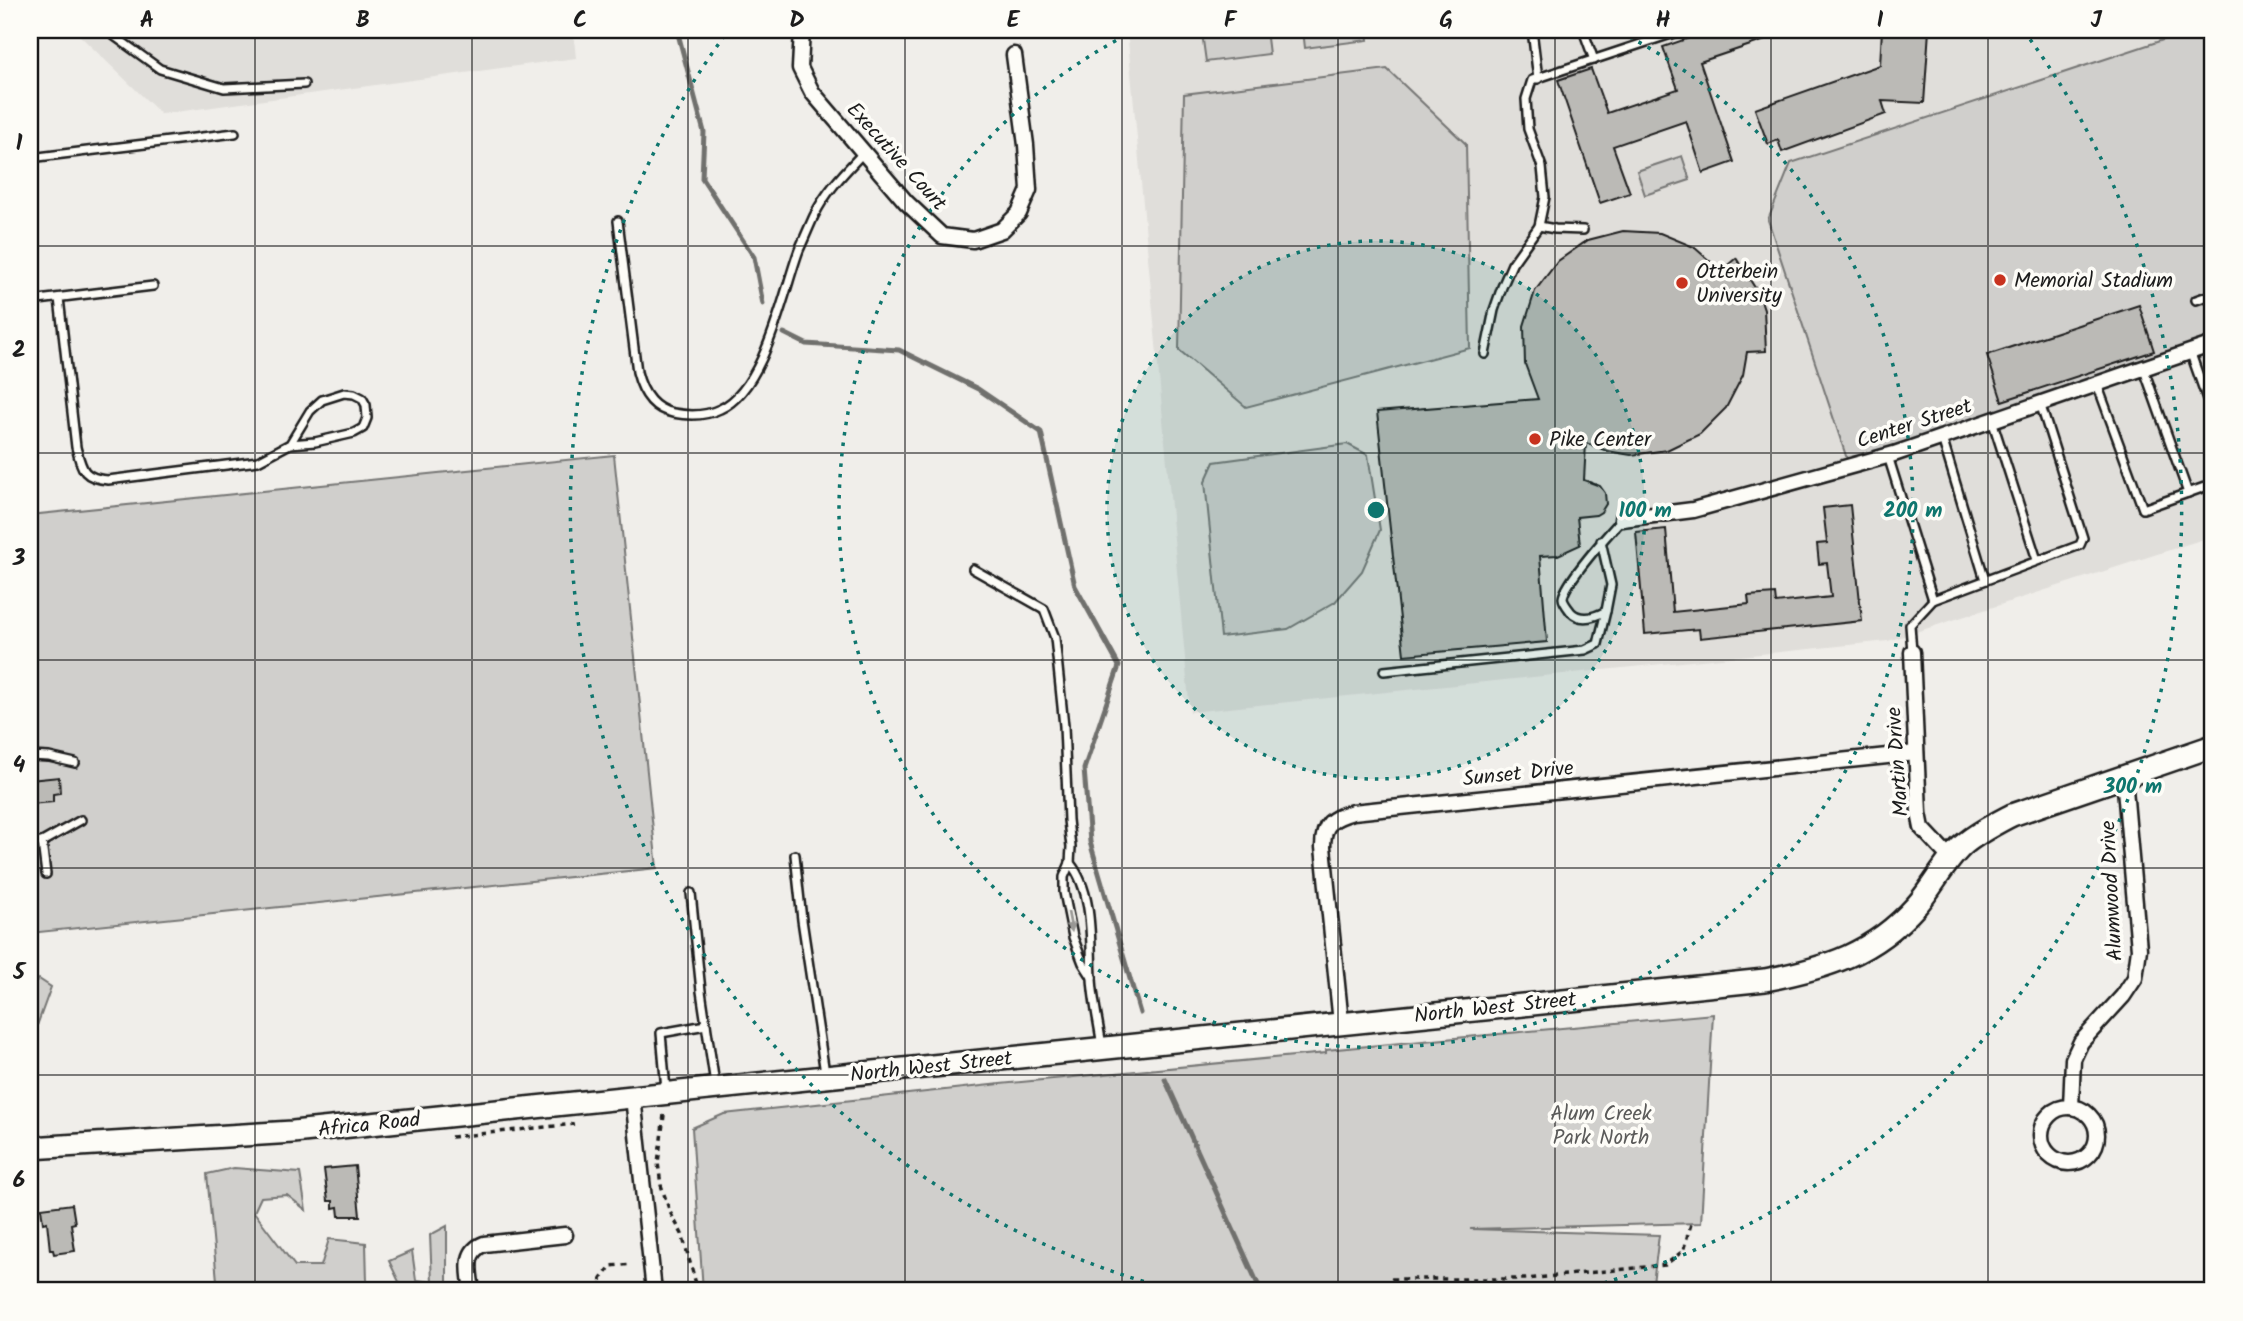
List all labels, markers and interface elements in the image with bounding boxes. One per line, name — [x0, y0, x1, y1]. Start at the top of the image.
text: A — [140, 3, 154, 39]
text: B — [356, 3, 370, 39]
text: C — [573, 3, 587, 39]
text: D — [789, 3, 805, 39]
text: E — [1007, 3, 1021, 39]
text: F — [1224, 3, 1238, 39]
text: G — [1439, 3, 1453, 39]
text: H — [1656, 3, 1671, 39]
text: I — [1876, 3, 1884, 39]
text: J — [2090, 3, 2102, 39]
street label: Executive Court — [838, 95, 955, 220]
text: 1 — [16, 126, 23, 162]
place label: Otterbein University — [1696, 256, 1782, 313]
place label: Memorial Stadium — [2014, 265, 2173, 298]
marker: Memorial Stadium — [1992, 272, 2008, 288]
marker: Otterbein University — [1674, 275, 1690, 291]
text: 2 — [12, 333, 26, 369]
street label: Center Street — [1853, 390, 1977, 459]
place label: Pike Center — [1549, 424, 1652, 457]
marker: Pike Center — [1527, 431, 1543, 447]
text: 100 m — [1618, 495, 1672, 528]
text: 200 m — [1883, 495, 1943, 528]
centre of rings — [1364, 498, 1388, 522]
text: 3 — [12, 541, 26, 577]
street label: Martin Drive — [1878, 705, 1919, 818]
text: 4 — [13, 748, 26, 784]
street label: Sunset Drive — [1461, 752, 1576, 797]
text: 300 m — [2103, 771, 2162, 804]
street label: Alumwood Drive — [2092, 819, 2133, 962]
one-way arrow — [1064, 911, 1075, 933]
text: 5 — [12, 955, 27, 991]
street label: North West Street — [1412, 983, 1579, 1033]
street label: North West Street — [848, 1042, 1015, 1092]
park label: Alum Creek Park North — [1550, 1098, 1652, 1155]
street label: Africa Road — [317, 1104, 422, 1147]
text: 6 — [13, 1163, 25, 1199]

